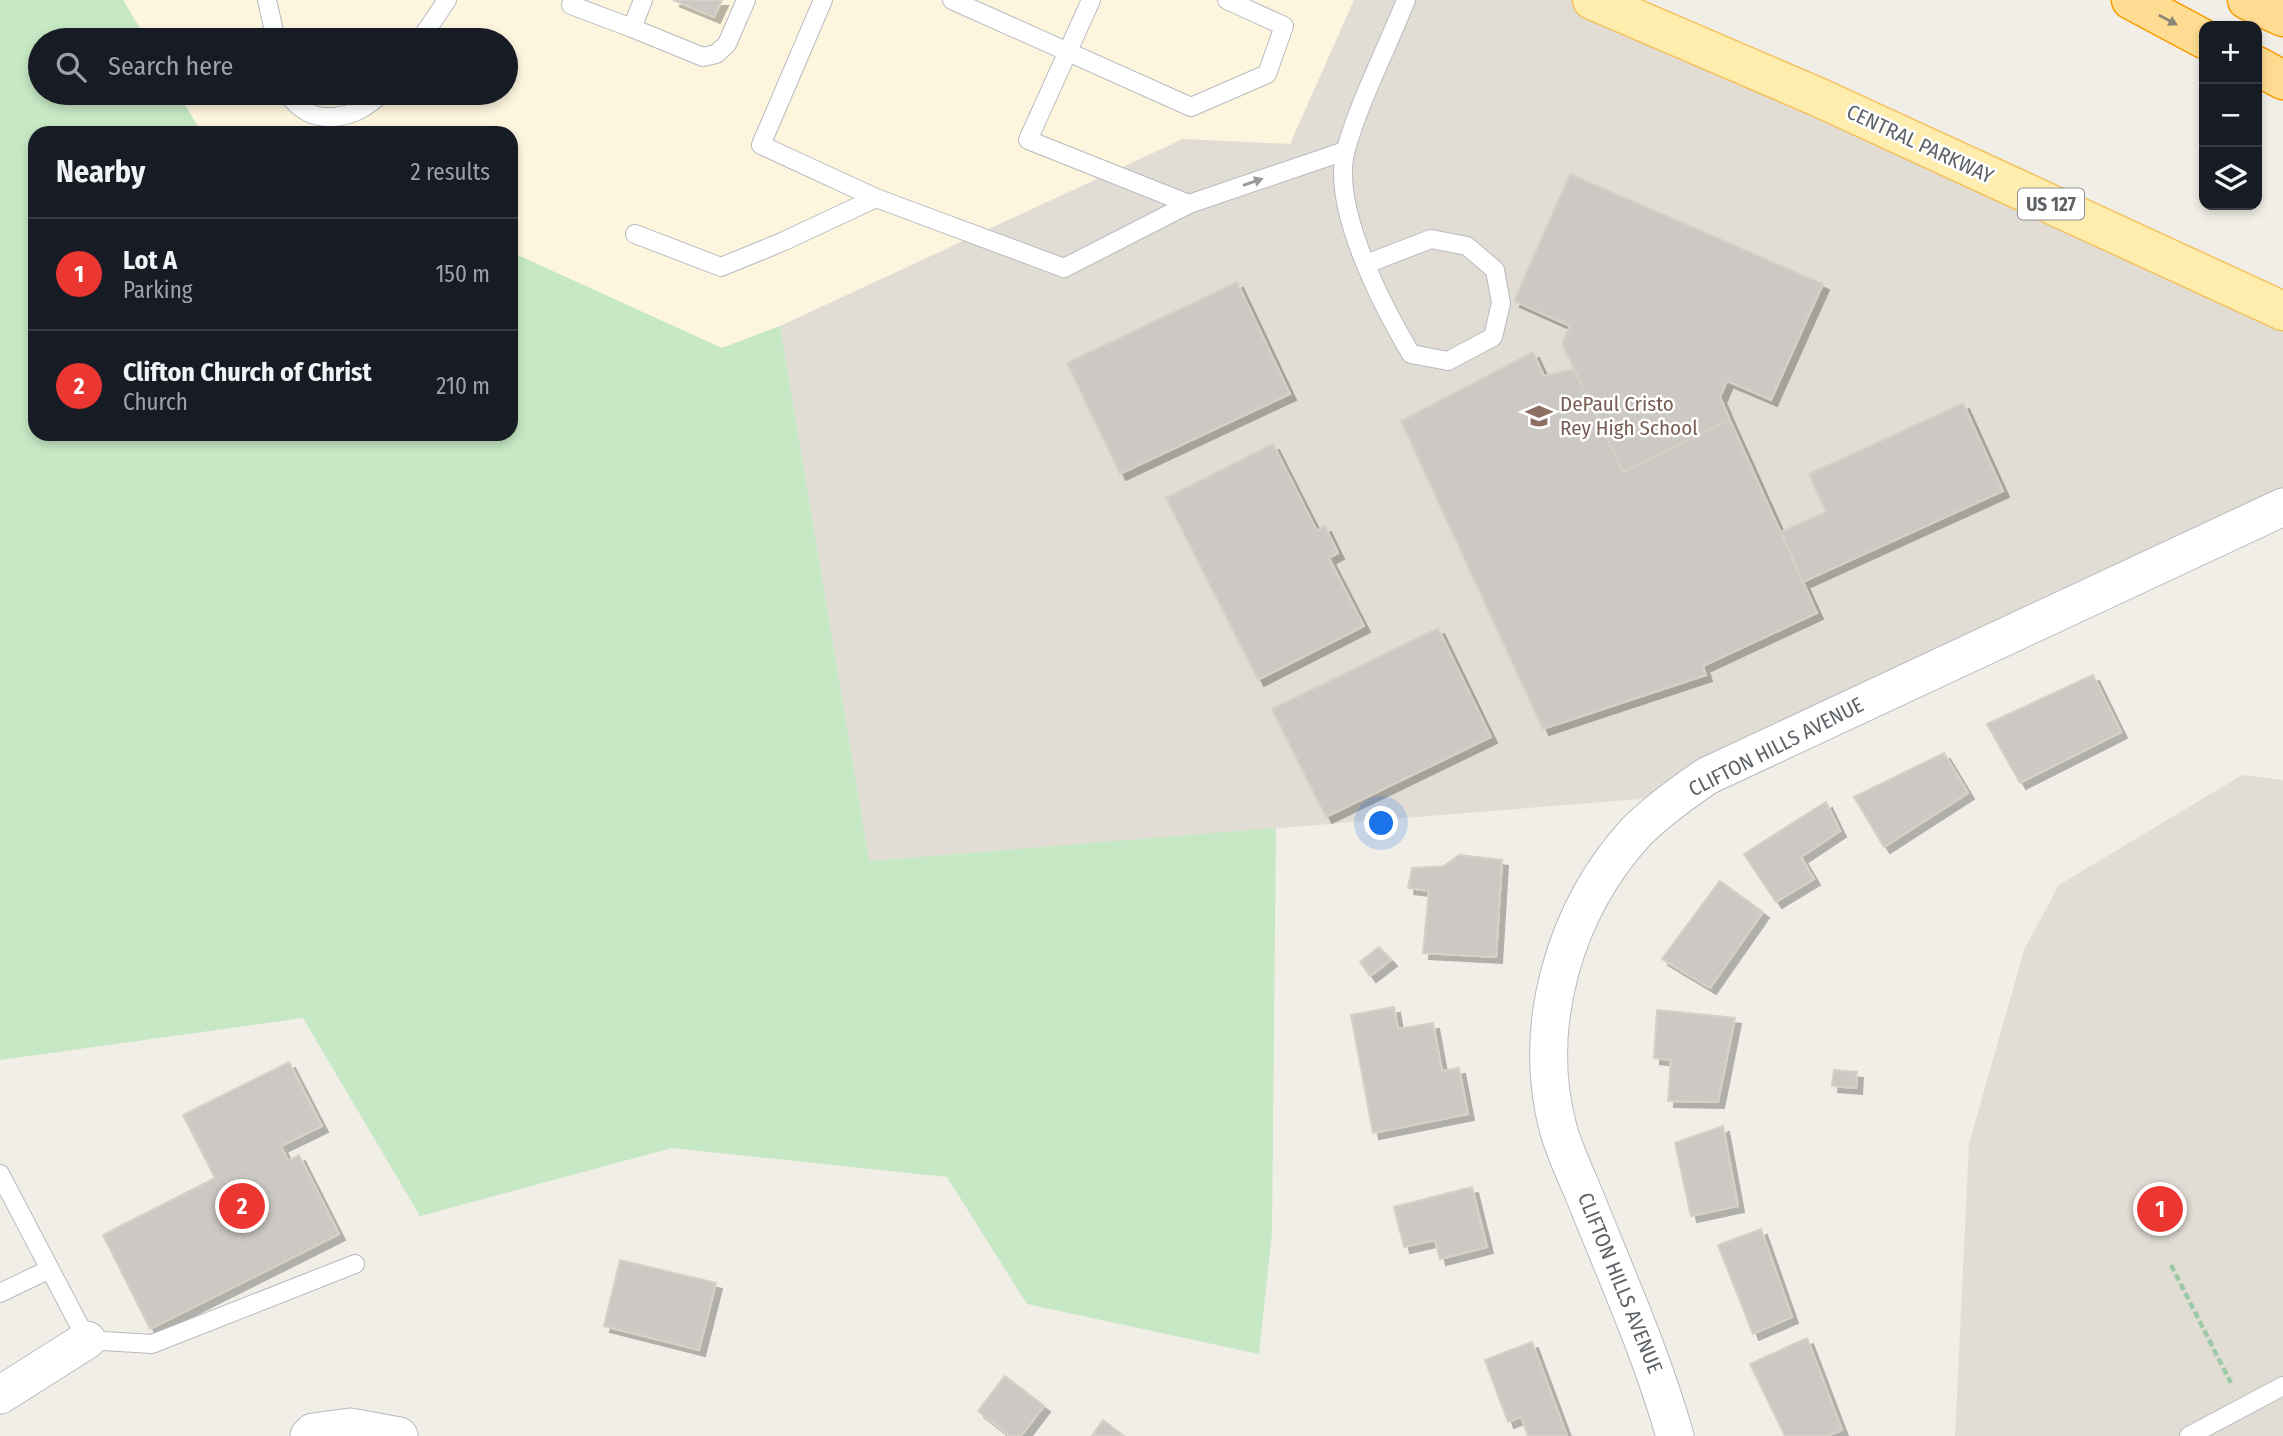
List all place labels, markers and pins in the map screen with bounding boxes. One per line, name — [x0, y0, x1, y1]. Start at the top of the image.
place label: DePaul Cristo Rey High School — [1560, 391, 1698, 441]
school or university icon: DePaul Cristo Rey High School — [1524, 401, 1554, 431]
pin: 2 — [219, 1180, 265, 1232]
pin: 1 — [2137, 1183, 2183, 1235]

